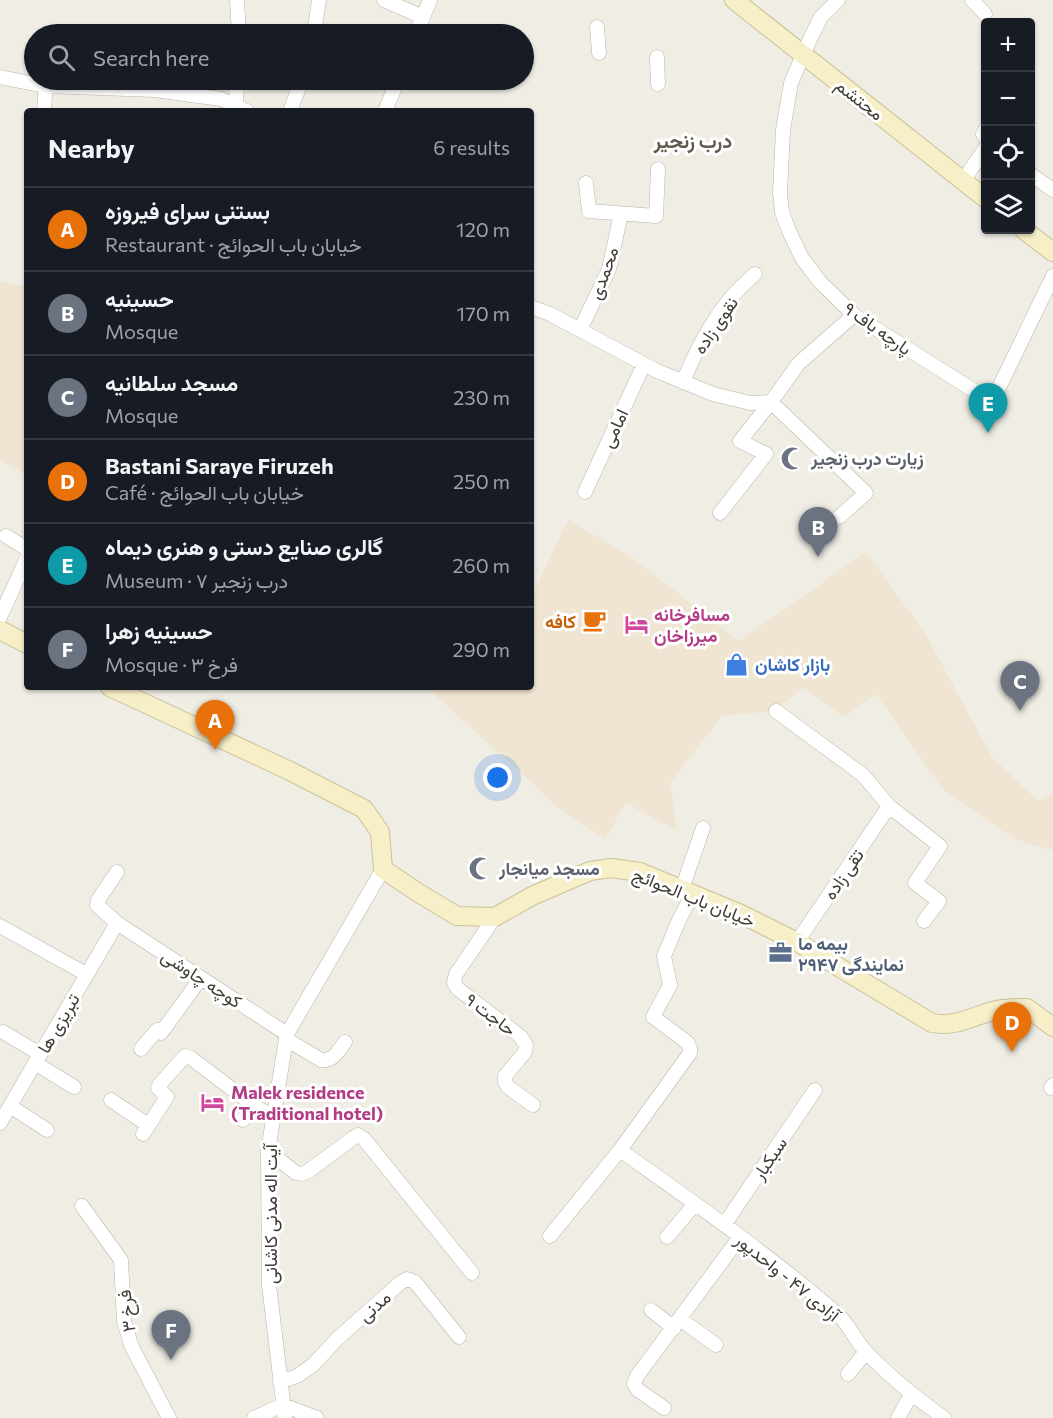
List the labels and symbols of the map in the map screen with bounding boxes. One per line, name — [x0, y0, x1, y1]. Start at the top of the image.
street label: محتشم — [830, 73, 888, 126]
district label: درب زنجیر — [653, 128, 732, 154]
street label: محمدی — [583, 244, 624, 303]
street label: نقوی زاده — [688, 292, 743, 358]
street label: پارچه باف ۹ — [839, 297, 916, 361]
pin: E — [968, 384, 1008, 433]
street label: امامی — [596, 405, 633, 451]
mosque icon: زیارت درب زنجیر — [780, 445, 806, 471]
place label: زیارت درب زنجیر — [810, 447, 924, 470]
pin: B — [798, 508, 838, 557]
place label: مسافرخانه میرزاخان — [654, 603, 730, 647]
cafe icon: کافه — [581, 608, 607, 634]
place label: کافه — [545, 610, 576, 632]
hotel icon: مسافرخانه میرزاخان — [623, 611, 649, 637]
shop icon: بازار کاشان — [724, 651, 750, 677]
place label: بازار کاشان — [755, 653, 830, 676]
pin: C — [1000, 662, 1040, 711]
pin: A — [196, 700, 234, 750]
your location — [483, 763, 512, 792]
street label: تقی زاده — [818, 845, 869, 904]
mosque icon: مسجد میانجار — [468, 855, 494, 881]
place label: مسجد میانجار — [498, 857, 600, 880]
street label: خیابان باب الحوائج — [629, 862, 758, 933]
place label: بیمه ما نمایندگی ۲۹۴۷ — [798, 932, 904, 976]
office icon: بیمه ما نمایندگی ۲۹۴۷ — [767, 940, 793, 966]
street label: کوچه چاوشی — [157, 944, 246, 1014]
street label: حاجت ۹ — [461, 988, 521, 1040]
street label: تبریزی ها — [32, 989, 85, 1057]
pin: D — [992, 1002, 1032, 1052]
place label: Malek residence (Traditional hotel) — [231, 1081, 383, 1124]
hotel icon: Malek residence (Traditional hotel) — [200, 1089, 226, 1115]
street label: سبکبار — [746, 1132, 792, 1185]
street label: آیت اله مدنی کاشانی — [259, 1142, 282, 1284]
street label: آزادی ۴۷ - واحدپور — [729, 1228, 846, 1329]
street label: مدنی — [353, 1286, 395, 1327]
street label: فرخ ۳ — [112, 1288, 141, 1333]
pin: F — [152, 1310, 190, 1360]

